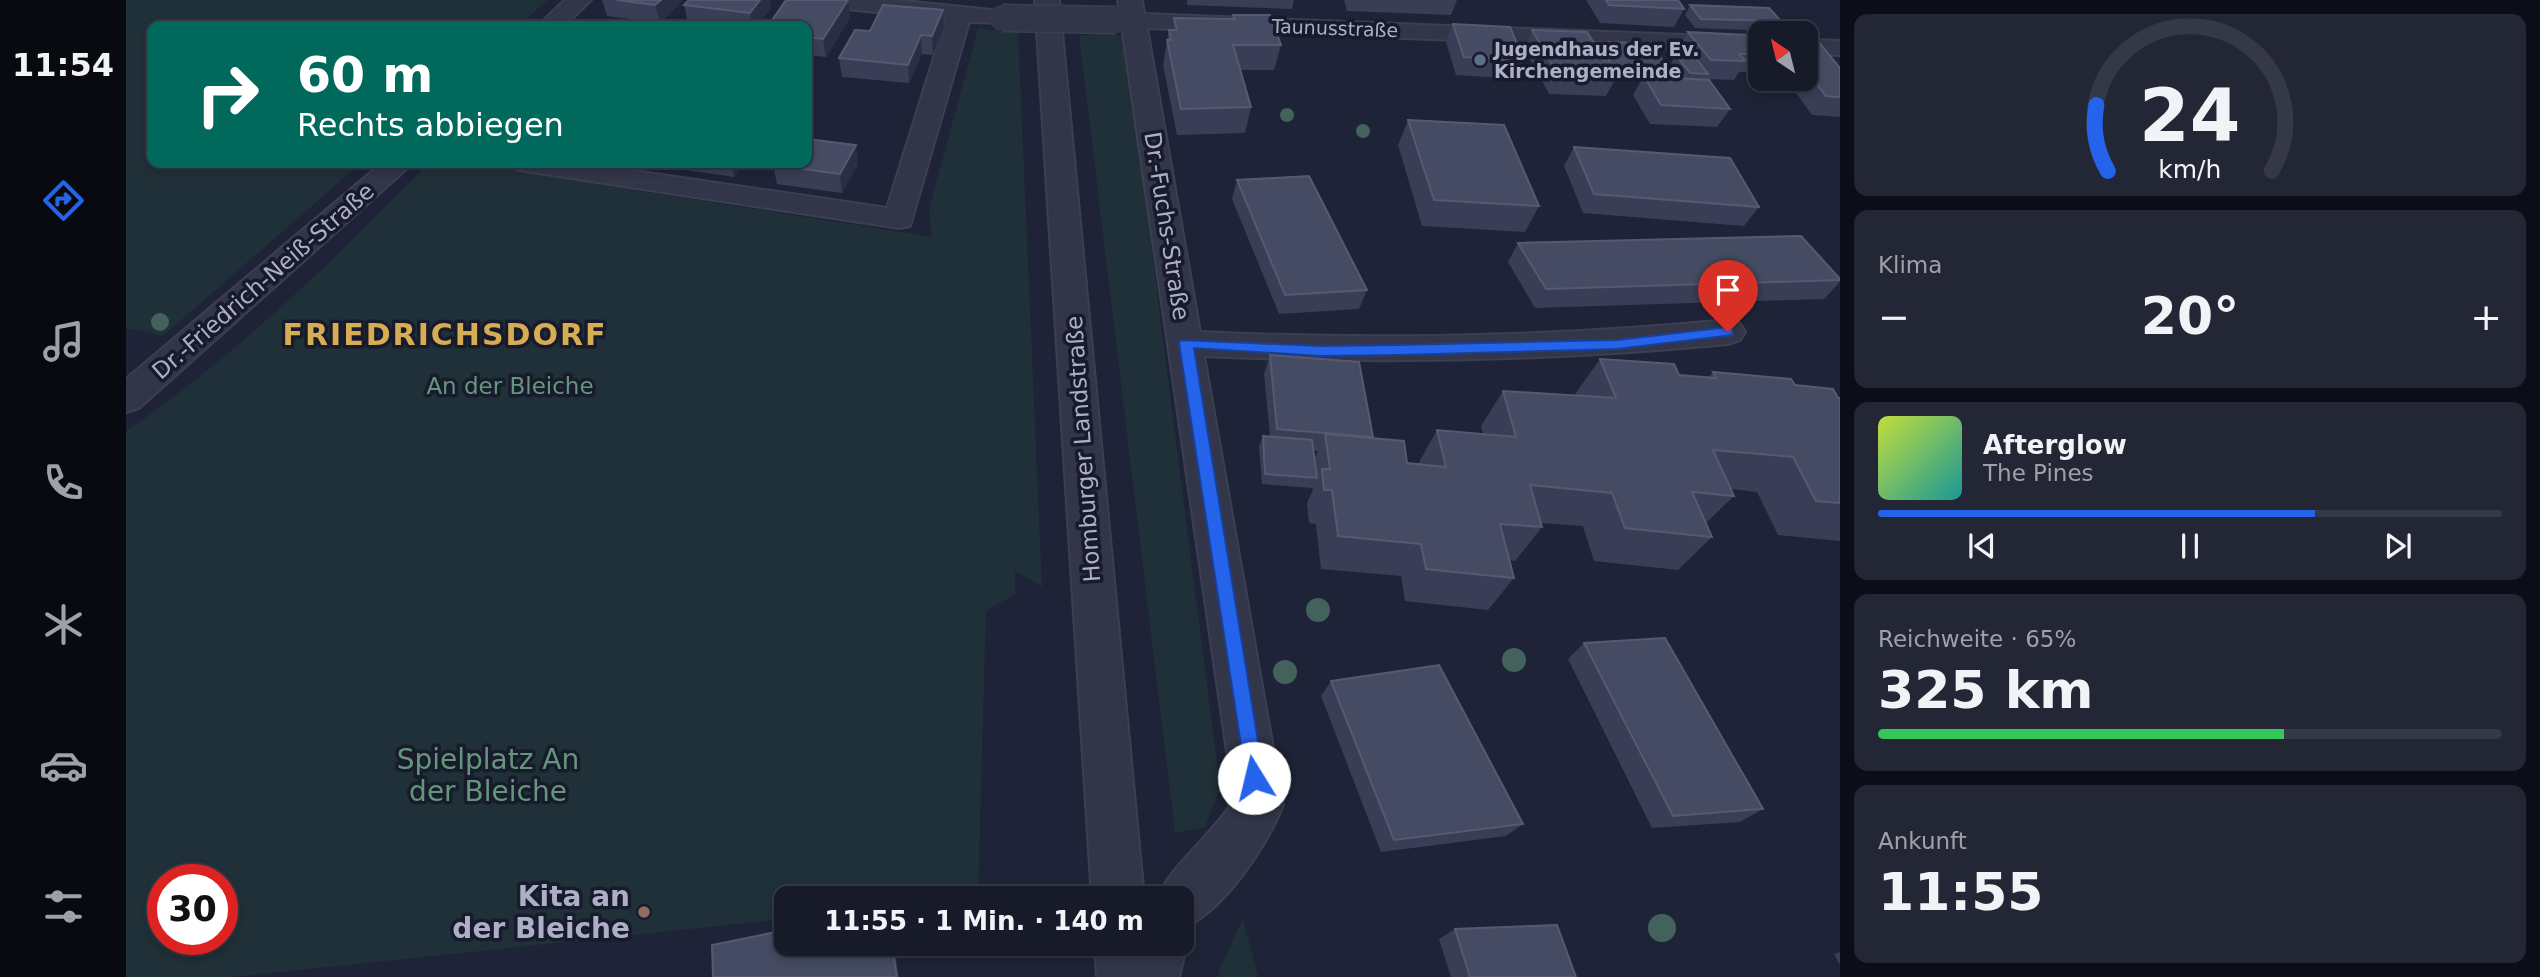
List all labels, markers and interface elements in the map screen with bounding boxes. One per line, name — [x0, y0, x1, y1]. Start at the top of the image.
street label: Taunusstraße — [1270, 15, 1399, 41]
north arrow — [1748, 21, 1818, 91]
map controls — [1748, 21, 1818, 91]
place label: Jugendhaus der Ev. Kirchengemeinde — [1492, 38, 1700, 82]
text: 11:54 — [12, 46, 114, 84]
text: 60 m — [297, 47, 433, 104]
icon: right — [182, 49, 273, 140]
marker: Jugendhaus der Ev. Kirchengemeinde — [1472, 52, 1488, 68]
text: 24 — [2139, 73, 2241, 158]
text: Rechts abbiegen — [297, 106, 564, 144]
street label: Dr.-Fuchs-Straße — [1139, 130, 1195, 322]
text: km/h — [2158, 155, 2222, 184]
icon: directions — [39, 176, 88, 225]
street label: Dr.-Friedrich-Neiß-Straße — [147, 178, 379, 384]
text: Klima — [1878, 252, 1942, 278]
pin — [1698, 260, 1758, 332]
icon: arrive — [1709, 271, 1747, 309]
text: 20° — [2141, 286, 2239, 346]
text: − — [1878, 295, 1910, 339]
text: + — [2470, 295, 2502, 339]
street label: Homburger Landstraße — [1061, 315, 1105, 583]
icon: music — [39, 317, 88, 366]
district label: FRIEDRICHSDORF — [282, 317, 608, 352]
park label: An der Bleiche — [426, 373, 594, 399]
text: Afterglow — [1983, 430, 2127, 460]
icon: phone — [39, 458, 88, 507]
text: The Pines — [1983, 460, 2094, 486]
icon: previous — [1963, 527, 2001, 565]
icon: pause — [2171, 527, 2209, 565]
icon: next — [2379, 527, 2417, 565]
icon: climate — [39, 600, 88, 649]
text: Reichweite · 65% — [1878, 626, 2076, 652]
text: 325 km — [1878, 660, 2093, 720]
icon: car — [39, 741, 88, 790]
position arrow — [1217, 741, 1291, 815]
park label: Spielplatz An der Bleiche — [397, 743, 579, 808]
text: Ankunft — [1878, 828, 1967, 854]
text: 11:55 — [1878, 862, 2044, 922]
speed limit sign: 30 — [147, 864, 238, 955]
place label: Kita an der Bleiche — [452, 880, 630, 945]
icon: filters — [39, 882, 88, 931]
marker: Kita an der Bleiche — [636, 904, 652, 920]
text: 11:55 · 1 Min. · 140 m — [824, 906, 1144, 936]

